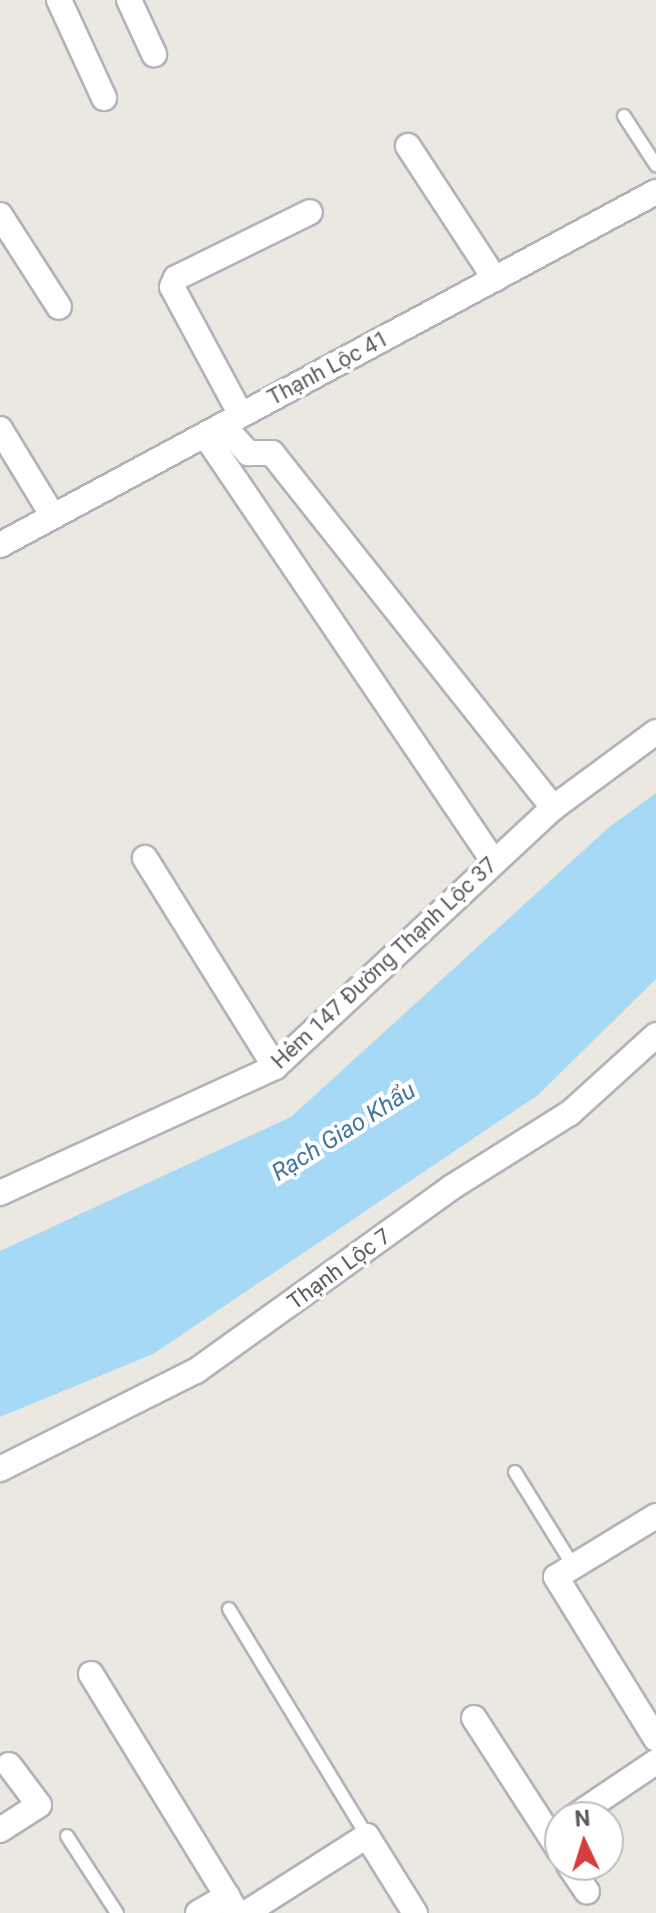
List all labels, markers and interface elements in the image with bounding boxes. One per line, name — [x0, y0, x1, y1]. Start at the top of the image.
street label: Thạnh Lộc 41 — [263, 325, 393, 411]
street label: Hẻm 147 Đường Thạnh Lộc 37 — [266, 852, 502, 1074]
water label: Rạch Giao Khẩu — [267, 1076, 421, 1188]
street label: Thạnh Lộc 7 — [282, 1223, 396, 1315]
north arrow — [544, 1801, 624, 1881]
text: N — [574, 1806, 591, 1832]

